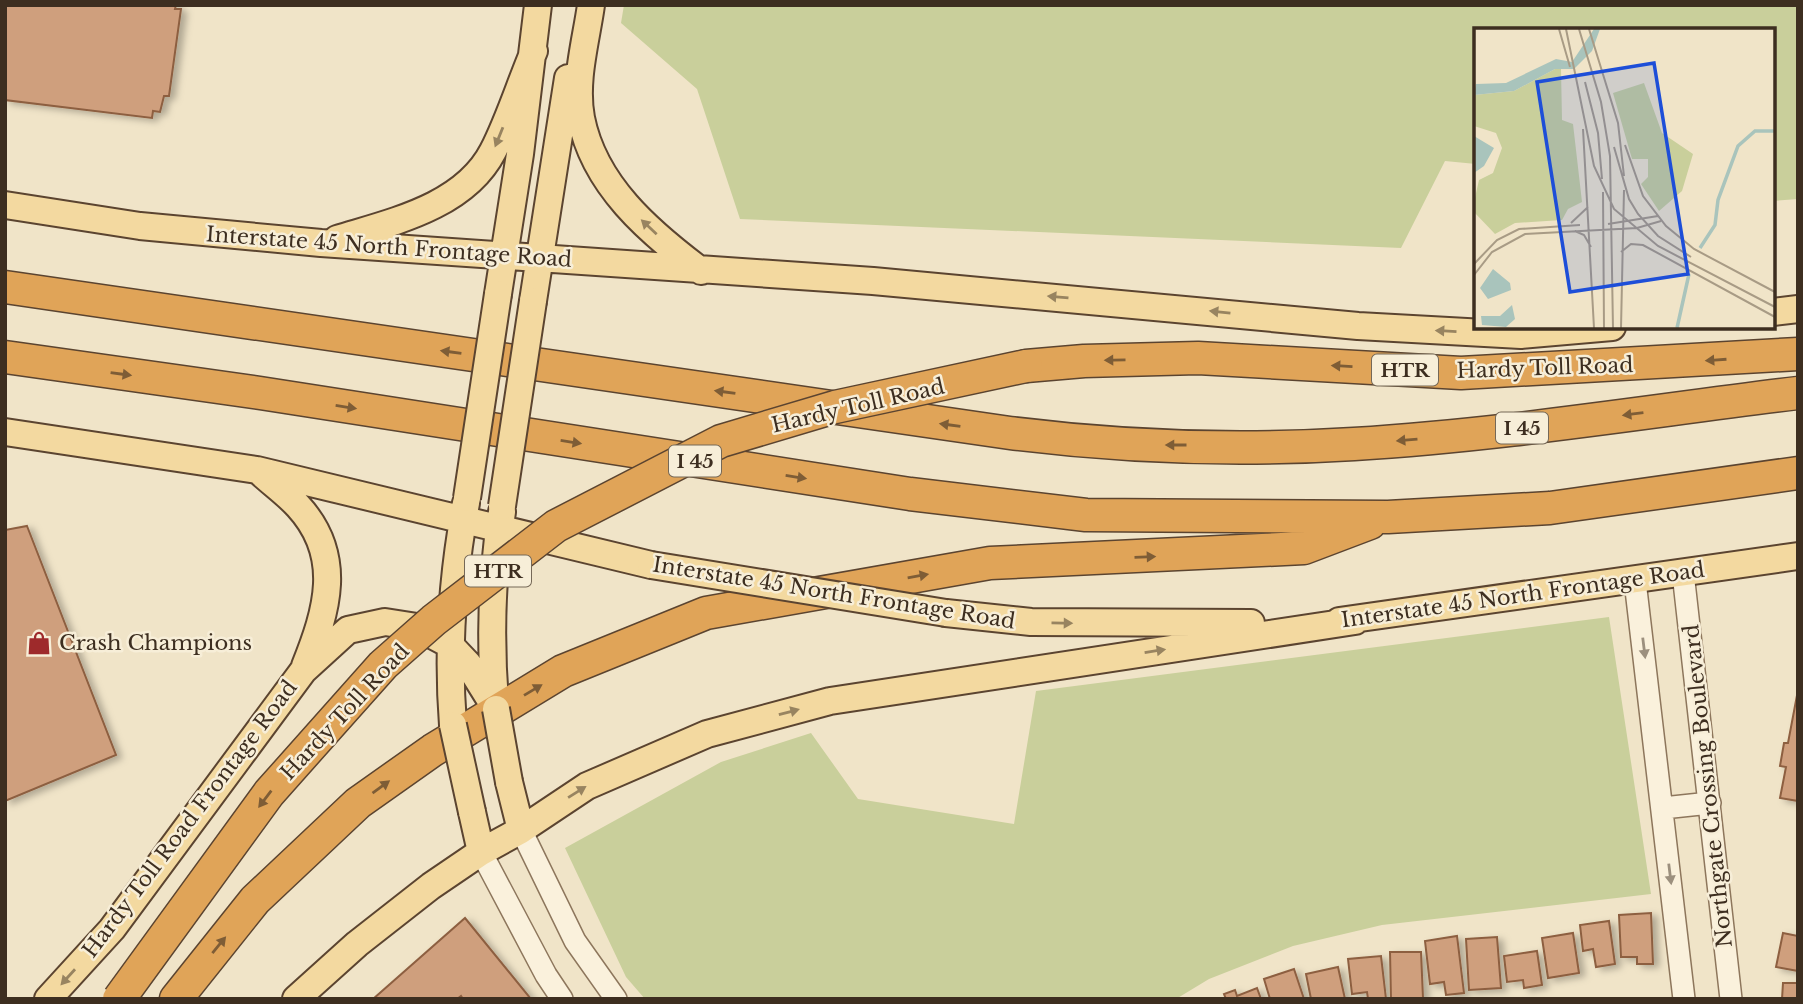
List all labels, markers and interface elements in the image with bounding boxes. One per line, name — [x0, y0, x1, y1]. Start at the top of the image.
inset map — [1474, 28, 1775, 329]
one-way arrow — [493, 127, 505, 147]
one-way arrow — [641, 220, 658, 236]
street label: Interstate 45 North Frontage Road — [205, 221, 573, 273]
one-way arrow — [1047, 291, 1069, 302]
one-way arrow — [1208, 307, 1230, 318]
one-way arrow — [1435, 326, 1457, 337]
one-way arrow — [440, 346, 462, 357]
street label: Hardy Toll Road — [1456, 352, 1634, 384]
one-way arrow — [1104, 354, 1126, 366]
road number: HTR — [1372, 354, 1438, 386]
one-way arrow — [1705, 354, 1727, 365]
one-way arrow — [1331, 361, 1353, 372]
one-way arrow — [110, 368, 132, 379]
street label: Hardy Toll Road — [769, 373, 947, 439]
one-way arrow — [714, 386, 736, 397]
one-way arrow — [335, 402, 357, 413]
one-way arrow — [1622, 408, 1644, 419]
road number: I 45 — [1496, 412, 1548, 444]
one-way arrow — [939, 419, 961, 430]
one-way arrow — [1396, 435, 1418, 446]
one-way arrow — [560, 437, 582, 448]
one-way arrow — [1165, 439, 1187, 451]
road number: I 45 — [669, 446, 721, 476]
one-way arrow — [785, 472, 807, 483]
street label: Interstate 45 North Frontage Road — [651, 551, 1017, 635]
one-way arrow — [1134, 551, 1156, 562]
road number: HTR — [465, 556, 531, 586]
street label: Interstate 45 North Frontage Road — [1340, 557, 1706, 633]
one-way arrow — [907, 570, 929, 581]
one-way arrow — [1052, 617, 1074, 629]
street label: Northgate Crossing Boulevard — [1678, 623, 1738, 949]
shop icon: Crash Champions — [25, 629, 53, 657]
place label: Crash Champions — [59, 630, 252, 656]
one-way arrow — [1639, 637, 1650, 659]
street label: Hardy Toll Road — [275, 638, 415, 786]
one-way arrow — [1144, 645, 1166, 656]
street label: Hardy Toll Road Frontage Road — [77, 675, 303, 963]
one-way arrow — [523, 683, 542, 696]
one-way arrow — [779, 706, 800, 716]
one-way arrow — [372, 780, 390, 794]
one-way arrow — [568, 786, 587, 799]
one-way arrow — [257, 790, 272, 808]
one-way arrow — [1665, 863, 1676, 885]
one-way arrow — [211, 937, 226, 955]
one-way arrow — [60, 968, 76, 986]

